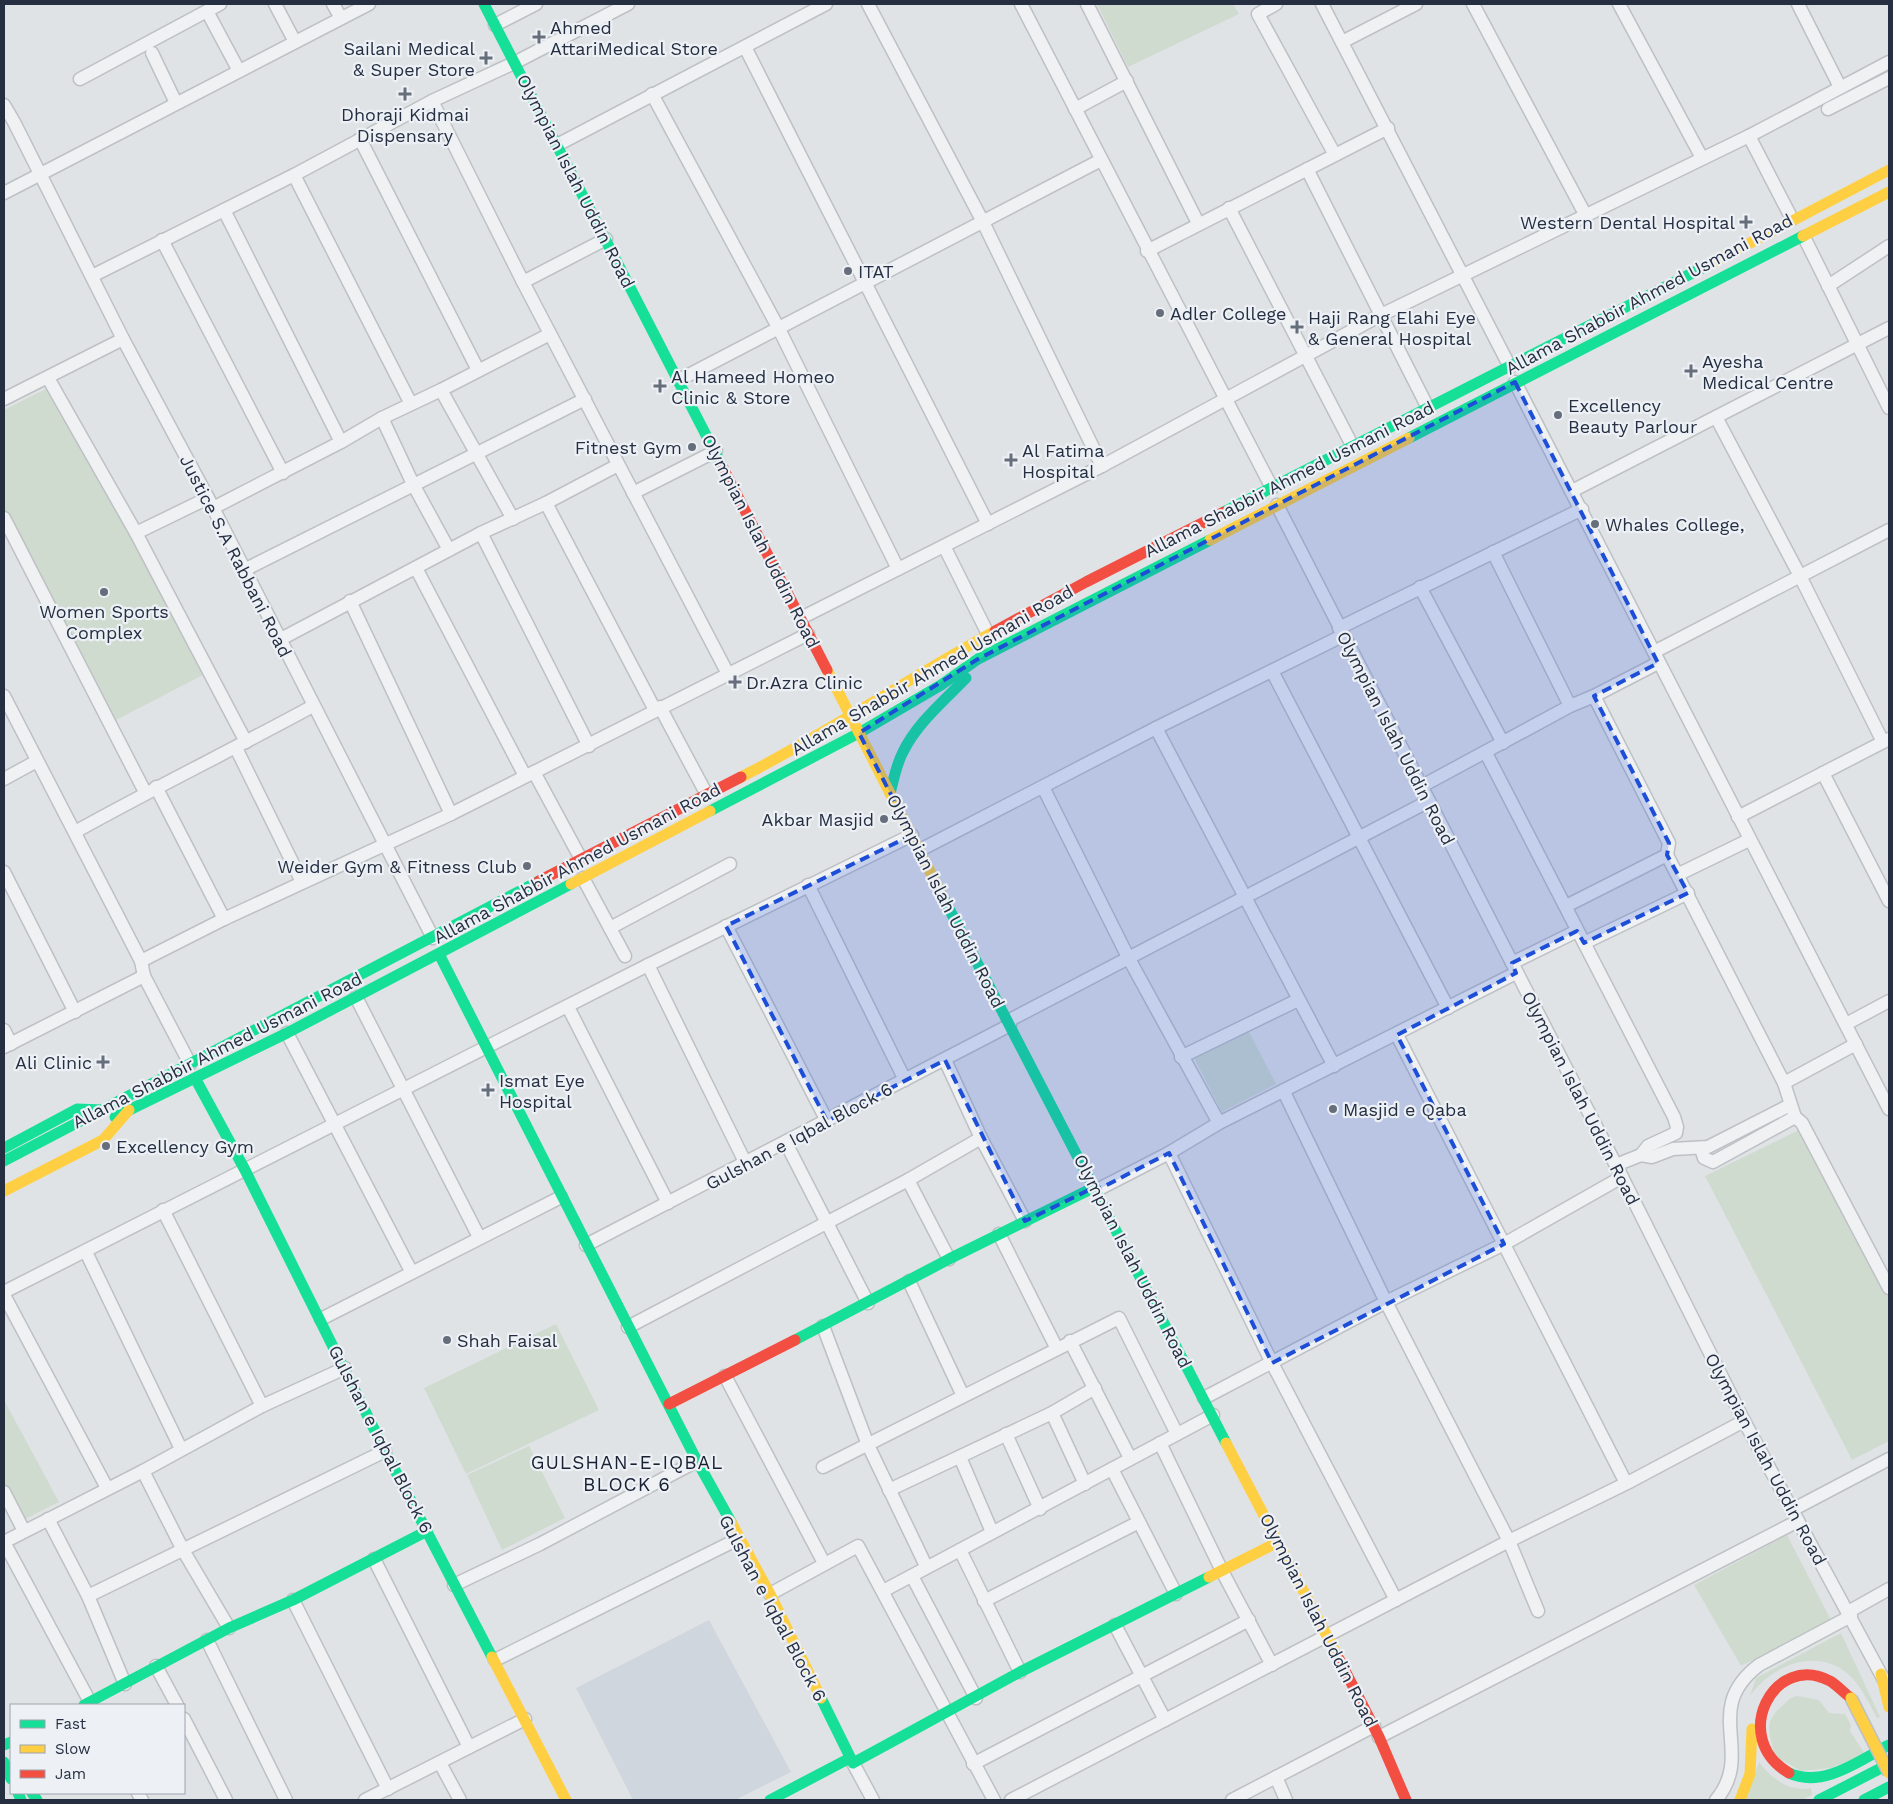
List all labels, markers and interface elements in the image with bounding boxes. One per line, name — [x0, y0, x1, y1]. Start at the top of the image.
place label: Ahmed AttariMedical Store — [550, 17, 718, 59]
marker: Ahmed AttariMedical Store — [532, 30, 546, 44]
place label: Sailani Medical & Super Store — [343, 38, 475, 80]
marker: Sailani Medical & Super Store — [479, 51, 493, 65]
street label: Olympian Islah Uddin Road — [513, 71, 639, 291]
marker: Dhoraji Kidmai Dispensary — [398, 87, 412, 101]
place label: Dhoraji Kidmai Dispensary — [341, 104, 469, 146]
street label: Allama Shabbir Ahmed Usmani Road — [1502, 209, 1796, 379]
place label: Western Dental Hospital — [1520, 212, 1735, 233]
marker: Western Dental Hospital — [1739, 215, 1753, 229]
place label: ITAT — [858, 261, 894, 282]
marker: ITAT — [842, 265, 854, 277]
place label: Adler College — [1170, 303, 1286, 324]
marker: Adler College — [1154, 307, 1166, 319]
place label: Haji Rang Elahi Eye & General Hospital — [1308, 307, 1476, 349]
marker: Haji Rang Elahi Eye & General Hospital — [1290, 320, 1304, 334]
place label: Ayesha Medical Centre — [1702, 351, 1834, 393]
marker: Ayesha Medical Centre — [1684, 364, 1698, 378]
place label: Al Hameed Homeo Clinic & Store — [671, 366, 835, 408]
marker: Al Hameed Homeo Clinic & Store — [653, 379, 667, 393]
place label: Excellency Beauty Parlour — [1568, 395, 1697, 437]
street label: Allama Shabbir Ahmed Usmani Road — [1141, 397, 1437, 561]
marker: Excellency Beauty Parlour — [1552, 409, 1564, 421]
street label: Olympian Islah Uddin Road — [698, 431, 824, 651]
place label: Fitnest Gym — [575, 437, 682, 458]
place label: Al Fatima Hospital — [1022, 440, 1104, 482]
marker: Fitnest Gym — [686, 441, 698, 453]
street label: Justice S.A Rabbani Road — [176, 451, 296, 661]
marker: Al Fatima Hospital — [1004, 453, 1018, 467]
place label: Whales College, — [1605, 514, 1744, 535]
marker: Whales College, — [1589, 518, 1601, 530]
street label: Allama Shabbir Ahmed Usmani Road — [787, 580, 1077, 760]
marker: Women Sports Complex — [98, 586, 110, 598]
place label: Women Sports Complex — [39, 601, 169, 643]
street label: Olympian Islah Uddin Road — [1333, 628, 1459, 848]
place label: Dr.Azra Clinic — [746, 672, 863, 693]
marker: Dr.Azra Clinic — [728, 675, 742, 689]
street label: Allama Shabbir Ahmed Usmani Road — [430, 778, 724, 948]
street label: Olympian Islah Uddin Road — [883, 791, 1009, 1011]
place label: Akbar Masjid — [762, 809, 874, 830]
marker: Akbar Masjid — [878, 813, 890, 825]
place label: Weider Gym & Fitness Club — [277, 856, 517, 877]
marker: Weider Gym & Fitness Club — [521, 860, 533, 872]
street label: Allama Shabbir Ahmed Usmani Road — [69, 968, 365, 1132]
street label: Olympian Islah Uddin Road — [1518, 988, 1644, 1208]
place label: Ali Clinic — [15, 1052, 92, 1073]
marker: Ali Clinic — [96, 1055, 110, 1069]
place label: Ismat Eye Hospital — [499, 1070, 585, 1112]
street label: Gulshan e Iqbal Block 6 — [702, 1078, 896, 1194]
marker: Ismat Eye Hospital — [481, 1083, 495, 1097]
place label: Masjid e Qaba — [1343, 1099, 1467, 1120]
marker: Masjid e Qaba — [1327, 1103, 1339, 1115]
place label: Excellency Gym — [116, 1136, 254, 1157]
marker: Excellency Gym — [100, 1140, 112, 1152]
street label: Olympian Islah Uddin Road — [1070, 1151, 1196, 1371]
place label: Shah Faisal — [457, 1330, 558, 1351]
marker: Shah Faisal — [441, 1334, 453, 1346]
street label: Gulshan e Iqbal Block 6 — [324, 1341, 438, 1537]
street label: Olympian Islah Uddin Road — [1701, 1349, 1831, 1569]
district label: GULSHAN-E-IQBAL BLOCK 6 — [531, 1451, 723, 1496]
street label: Olympian Islah Uddin Road — [1256, 1510, 1382, 1730]
street label: Gulshan e Iqbal Block 6 — [715, 1511, 831, 1705]
legend — [10, 1704, 185, 1794]
text: Fast — [55, 1715, 87, 1733]
text: Slow — [55, 1740, 91, 1758]
text: Jam — [55, 1765, 86, 1783]

